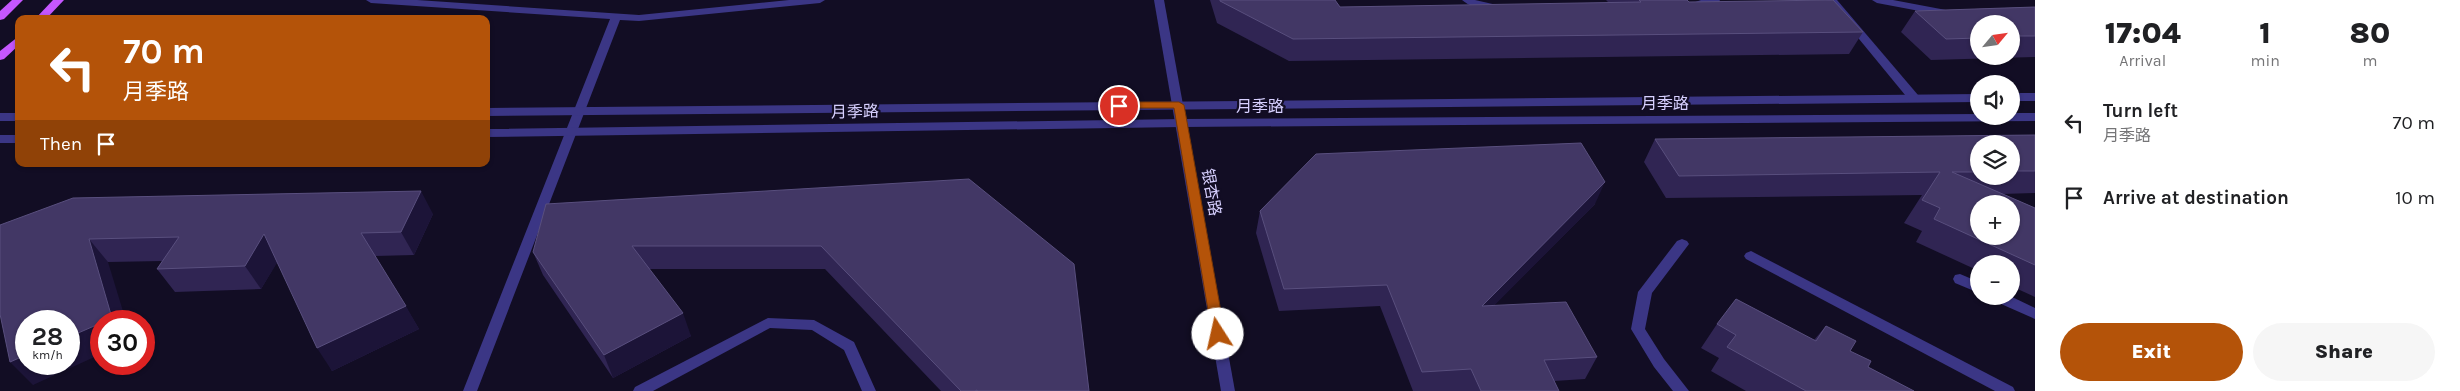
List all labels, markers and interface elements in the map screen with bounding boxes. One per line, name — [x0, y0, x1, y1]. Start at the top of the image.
north arrow — [1970, 15, 2020, 65]
map controls — [1970, 15, 2020, 305]
text: 17:04 — [2105, 15, 2181, 51]
text: 1 — [2259, 15, 2271, 51]
text: 80 — [2350, 15, 2390, 51]
text: 70 m — [123, 31, 205, 72]
icon: left — [40, 35, 105, 100]
text: Arrival — [2119, 51, 2166, 70]
text: min — [2250, 51, 2280, 70]
text: m — [2362, 51, 2377, 70]
button: sound — [1970, 75, 2020, 125]
text: 月季路 — [123, 79, 189, 105]
pin — [1098, 85, 1140, 127]
icon: arrive — [1105, 92, 1133, 120]
street label: 月季路 — [1641, 94, 1689, 113]
street label: 月季路 — [1236, 97, 1284, 116]
text: Turn left — [2103, 100, 2178, 122]
street label: 月季路 — [831, 102, 879, 121]
icon: left — [2060, 109, 2088, 137]
text: 70 m — [2393, 112, 2435, 134]
text: 月季路 — [2103, 126, 2151, 145]
icon: arrive — [92, 130, 120, 158]
text: Then — [40, 133, 82, 155]
button: layers — [1970, 135, 2020, 185]
street label: 银杏路 — [1198, 167, 1225, 217]
icon: arrive — [2060, 184, 2088, 212]
text: Arrive at destination — [2103, 187, 2289, 209]
text: 10 m — [2395, 187, 2435, 209]
button: + — [1970, 195, 2020, 245]
button: − — [1970, 255, 2020, 305]
position arrow — [1191, 307, 1243, 359]
speed limit sign: 30 — [90, 310, 155, 375]
text: 28 — [32, 322, 63, 351]
button: Exit — [2060, 323, 2243, 381]
button: Share — [2253, 323, 2435, 381]
text: km/h — [32, 348, 63, 362]

